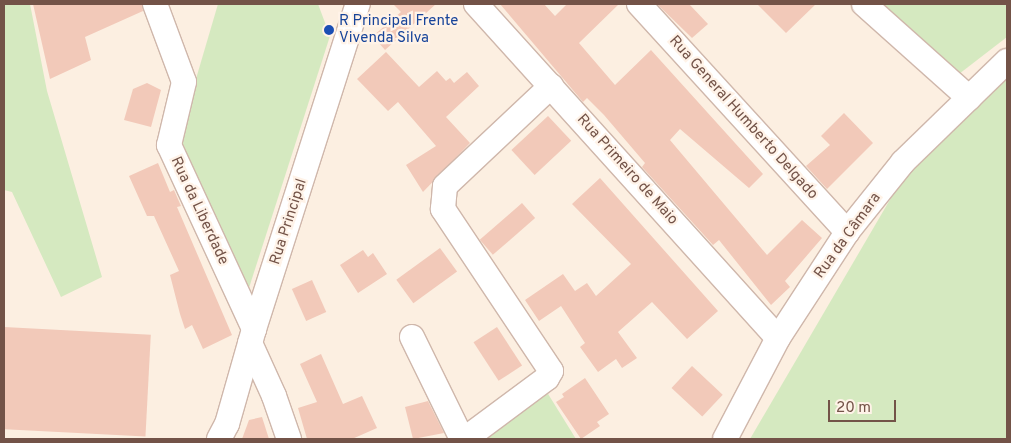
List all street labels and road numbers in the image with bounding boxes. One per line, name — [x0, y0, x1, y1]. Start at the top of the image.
street label: Rua General Humberto Delgado — [665, 33, 821, 203]
street label: Rua Primeiro de Maio — [573, 111, 681, 229]
street label: Rua da Liberdade — [166, 154, 232, 268]
street label: Rua Principal — [267, 177, 311, 267]
street label: Rua da Câmara — [811, 190, 885, 282]

